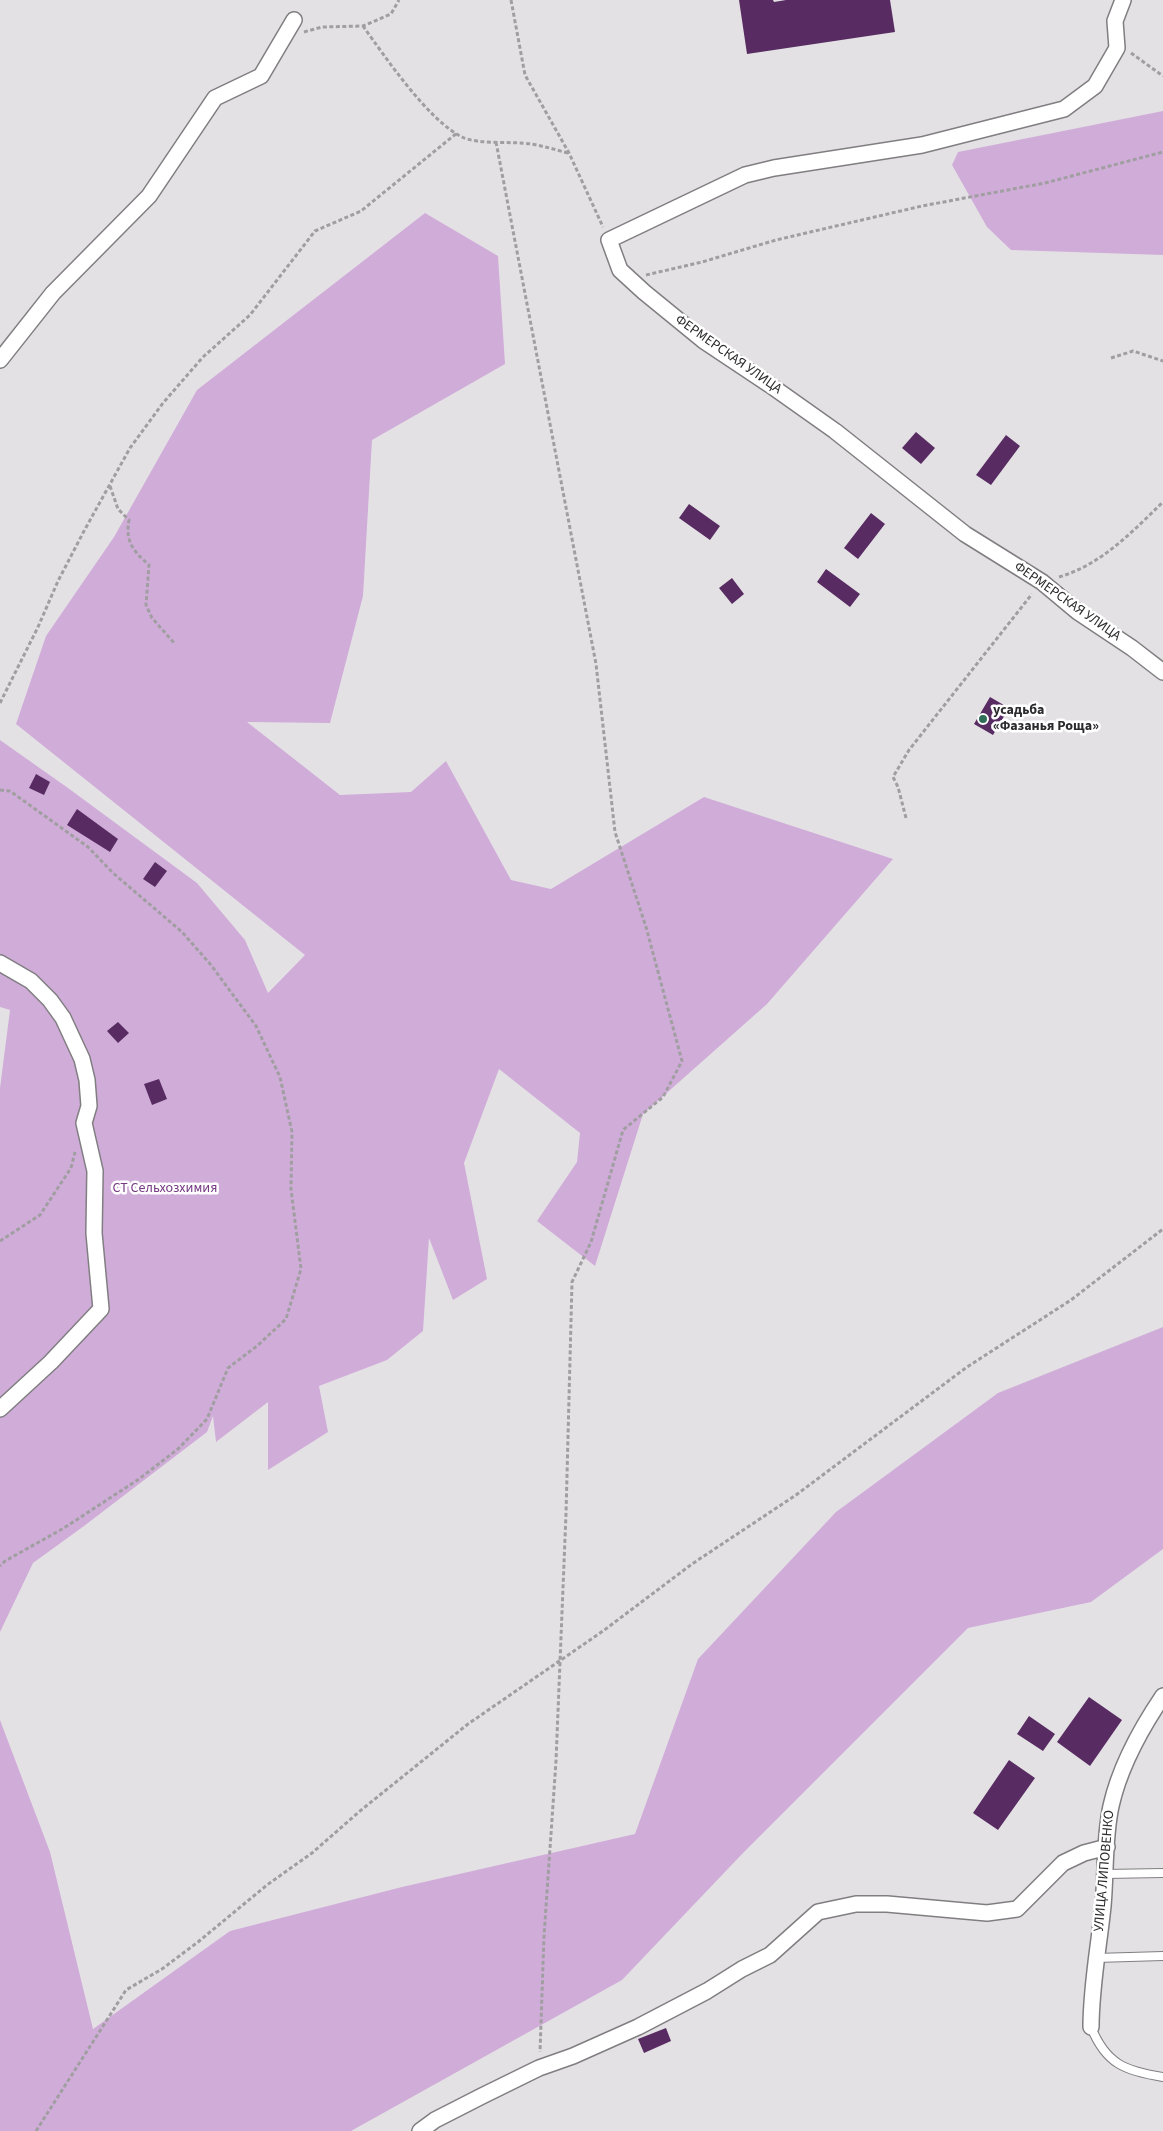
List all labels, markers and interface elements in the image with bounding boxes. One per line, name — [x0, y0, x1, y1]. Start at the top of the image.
street label: ФЕРМЕРСКАЯ УЛИЦА — [671, 312, 785, 398]
street label: ФЕРМЕРСКАЯ УЛИЦА — [1010, 559, 1124, 645]
place label: усадьба «Фазанья Роща» — [993, 703, 1099, 736]
marker: усадьба «Фазанья Роща» — [977, 713, 989, 725]
park label: СТ Сельхозхимия — [113, 1181, 217, 1197]
street label: УЛИЦА ЛИПОВЕНКО — [1091, 1809, 1119, 1933]

